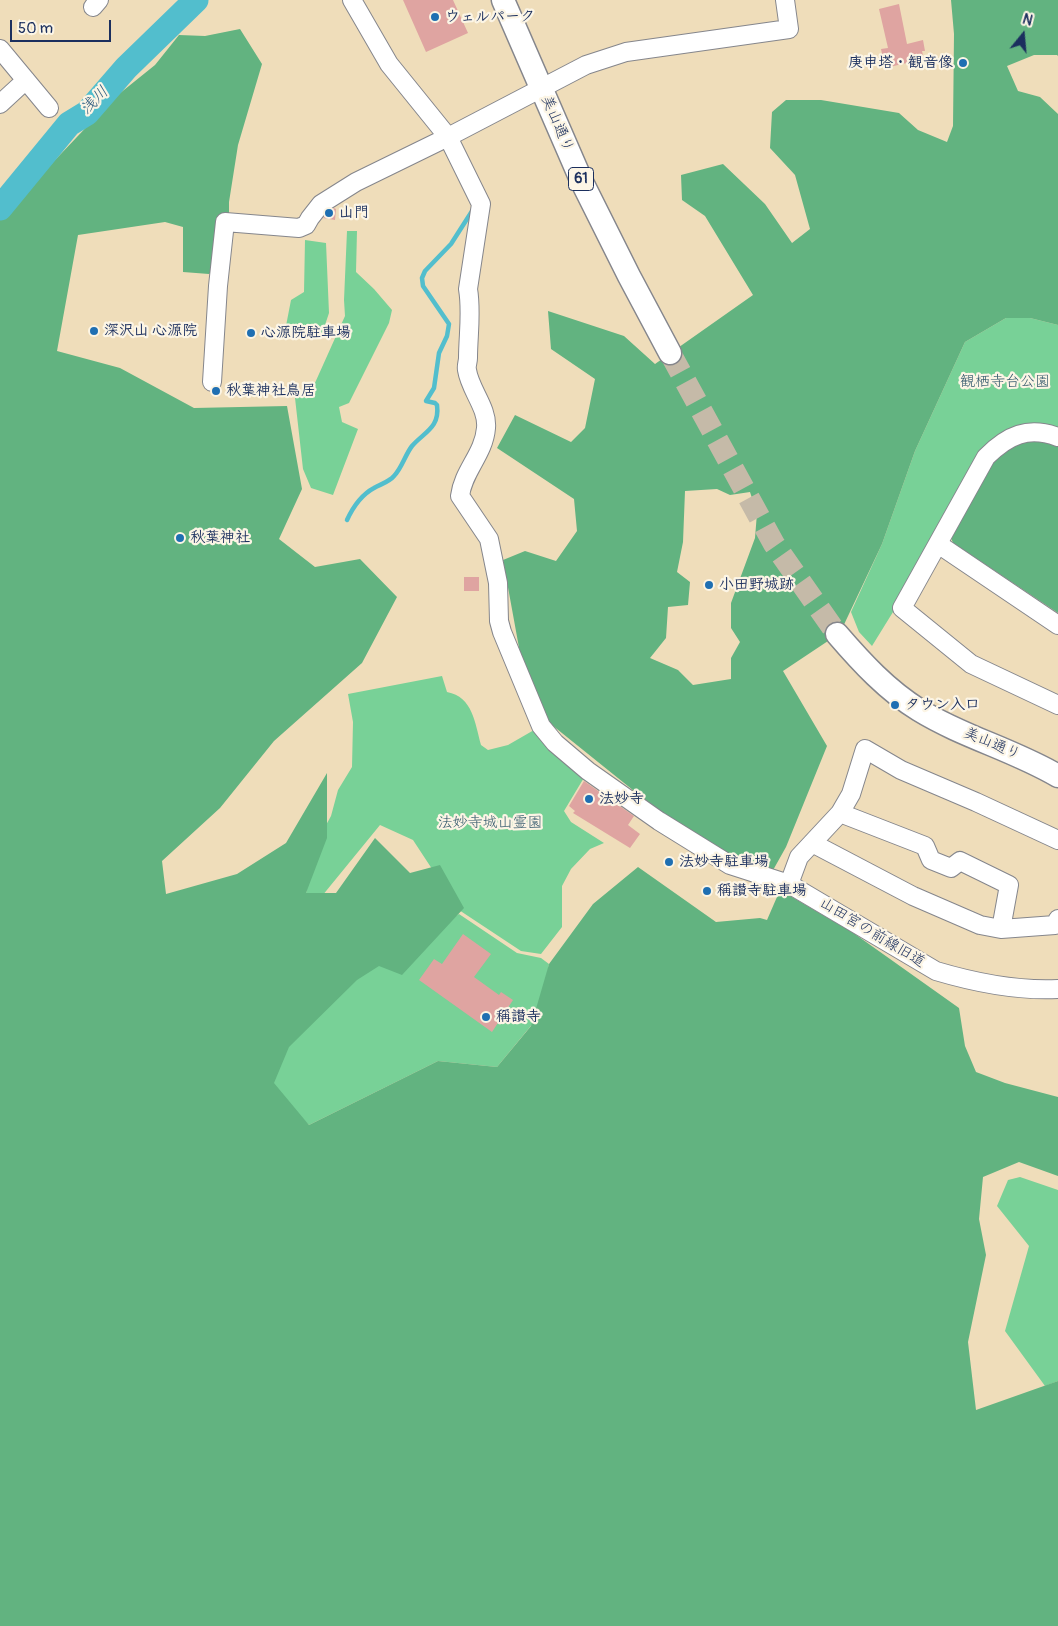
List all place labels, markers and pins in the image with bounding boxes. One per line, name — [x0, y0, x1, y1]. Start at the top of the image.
place label: ウェルパーク — [445, 8, 535, 26]
marker: ウェルパーク — [429, 11, 441, 23]
place label: 庚申塔・観音像 — [848, 54, 953, 72]
marker: 庚申塔・観音像 — [957, 57, 969, 69]
place label: 山門 — [339, 204, 369, 222]
marker: 山門 — [323, 207, 335, 219]
place label: 深沢山 心源院 — [104, 322, 197, 340]
place label: 心源院駐車場 — [261, 324, 351, 342]
marker: 深沢山 心源院 — [88, 325, 100, 337]
marker: 心源院駐車場 — [245, 327, 257, 339]
place label: 秋葉神社鳥居 — [226, 382, 316, 400]
marker: 秋葉神社鳥居 — [210, 385, 222, 397]
place label: 秋葉神社 — [190, 529, 250, 547]
marker: 秋葉神社 — [174, 532, 186, 544]
place label: 小田野城跡 — [719, 576, 794, 594]
marker: 小田野城跡 — [703, 579, 715, 591]
place label: タウン入口 — [905, 696, 980, 714]
marker: タウン入口 — [889, 699, 901, 711]
place label: 法妙寺 — [599, 790, 644, 808]
marker: 法妙寺 — [583, 793, 595, 805]
place label: 法妙寺駐車場 — [679, 853, 769, 871]
marker: 法妙寺駐車場 — [663, 856, 675, 868]
place label: 稱讃寺駐車場 — [717, 882, 807, 900]
marker: 稱讃寺駐車場 — [701, 885, 713, 897]
place label: 稱讃寺 — [496, 1008, 541, 1026]
marker: 稱讃寺 — [480, 1011, 492, 1023]

